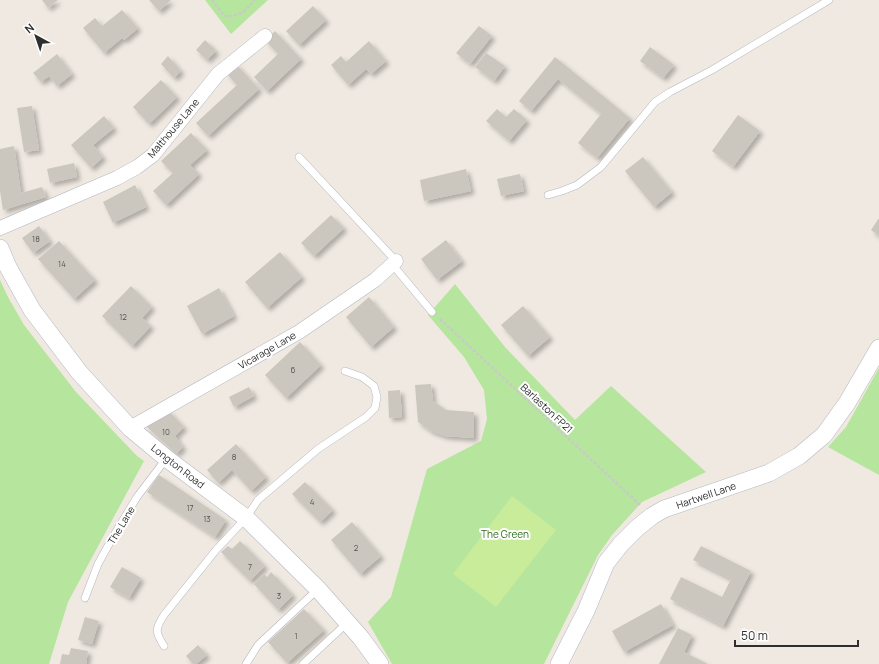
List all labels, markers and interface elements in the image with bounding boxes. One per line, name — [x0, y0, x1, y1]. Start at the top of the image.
north arrow — [16, 16, 56, 56]
text: N — [21, 20, 37, 36]
street label: Malthouse Lane — [144, 95, 202, 161]
house number: 18 — [32, 233, 40, 244]
house number: 14 — [58, 258, 66, 269]
house number: 12 — [119, 311, 127, 322]
street label: Vicarage Lane — [236, 328, 299, 372]
house number: 6 — [291, 364, 296, 375]
street label: Barlaston FP21 — [518, 380, 576, 436]
house number: 10 — [162, 426, 170, 437]
street label: Longton Road — [148, 441, 208, 491]
house number: 8 — [232, 451, 237, 462]
street label: Hartwell Lane — [674, 478, 738, 512]
house number: 4 — [310, 496, 315, 507]
house number: 17 — [186, 502, 194, 513]
street label: The Lane — [104, 503, 138, 547]
house number: 13 — [203, 513, 211, 524]
park label: The Green — [481, 527, 529, 541]
house number: 2 — [354, 542, 359, 553]
house number: 7 — [248, 561, 252, 572]
house number: 3 — [277, 590, 281, 601]
scale bar — [735, 622, 858, 648]
text: 50 m — [741, 627, 768, 644]
house number: 1 — [294, 630, 298, 641]

